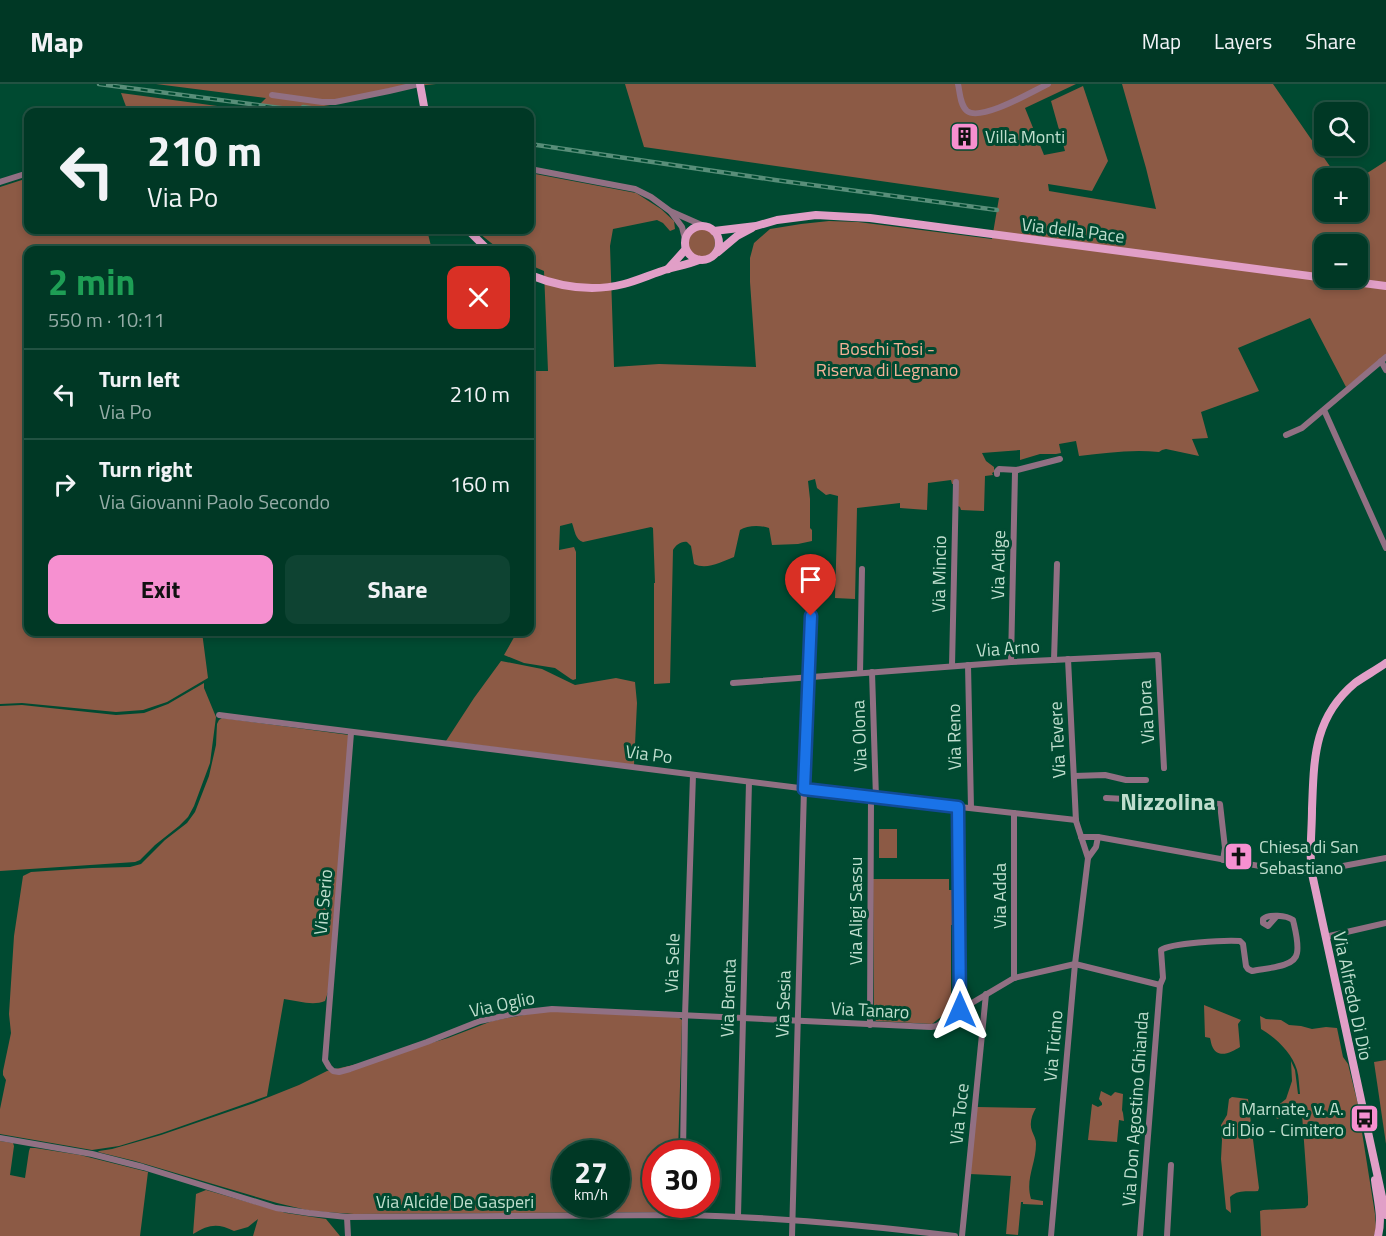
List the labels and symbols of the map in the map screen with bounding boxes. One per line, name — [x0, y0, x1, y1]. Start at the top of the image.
building icon: Villa Monti — [948, 120, 980, 152]
place label: Villa Monti — [985, 123, 1065, 150]
street label: Via della Pace — [1020, 210, 1126, 250]
park label: Boschi Tosi - Riserva di Legnano — [816, 335, 958, 383]
street label: Via Adige — [984, 530, 1012, 600]
street label: Via Mincio — [925, 535, 953, 613]
pin — [785, 554, 836, 616]
street label: Via Arno — [975, 632, 1041, 664]
street label: Via Dora — [1131, 679, 1161, 745]
street label: Via Olona — [844, 700, 874, 772]
street label: Via Tevere — [1042, 701, 1072, 779]
street label: Via Reno — [940, 703, 968, 771]
street label: Via Po — [624, 738, 674, 770]
district label: Nizzolina — [1120, 783, 1216, 819]
place label: Chiesa di San Sebastiano — [1259, 833, 1359, 881]
church icon: Chiesa di San Sebastiano — [1222, 840, 1254, 872]
street label: Via Aligi Sassu — [842, 857, 869, 965]
street label: Via Adda — [986, 863, 1013, 929]
street label: Via Serio — [307, 868, 339, 936]
street label: Via Alfredo Di Dio — [1326, 929, 1380, 1063]
street label: Via Sele — [657, 933, 687, 993]
street label: Via Brenta — [713, 958, 743, 1038]
street label: Via Sesia — [768, 970, 798, 1038]
position arrow — [928, 978, 992, 1042]
street label: Via Oglio — [467, 984, 537, 1024]
street label: Via Tanaro — [830, 994, 910, 1026]
street label: Via Ticino — [1036, 1009, 1070, 1083]
street label: Via Don Agostino Ghianda — [1115, 1011, 1155, 1207]
street label: Via Toce — [942, 1082, 976, 1146]
place label: Marnate, v. A. di Dio - Cimitero — [1222, 1095, 1344, 1143]
bus stop icon: Marnate, v. A. di Dio - Cimitero — [1349, 1102, 1381, 1134]
speed limit sign: 30 — [642, 1140, 720, 1218]
street label: Via Alcide De Gasperi — [376, 1188, 534, 1215]

